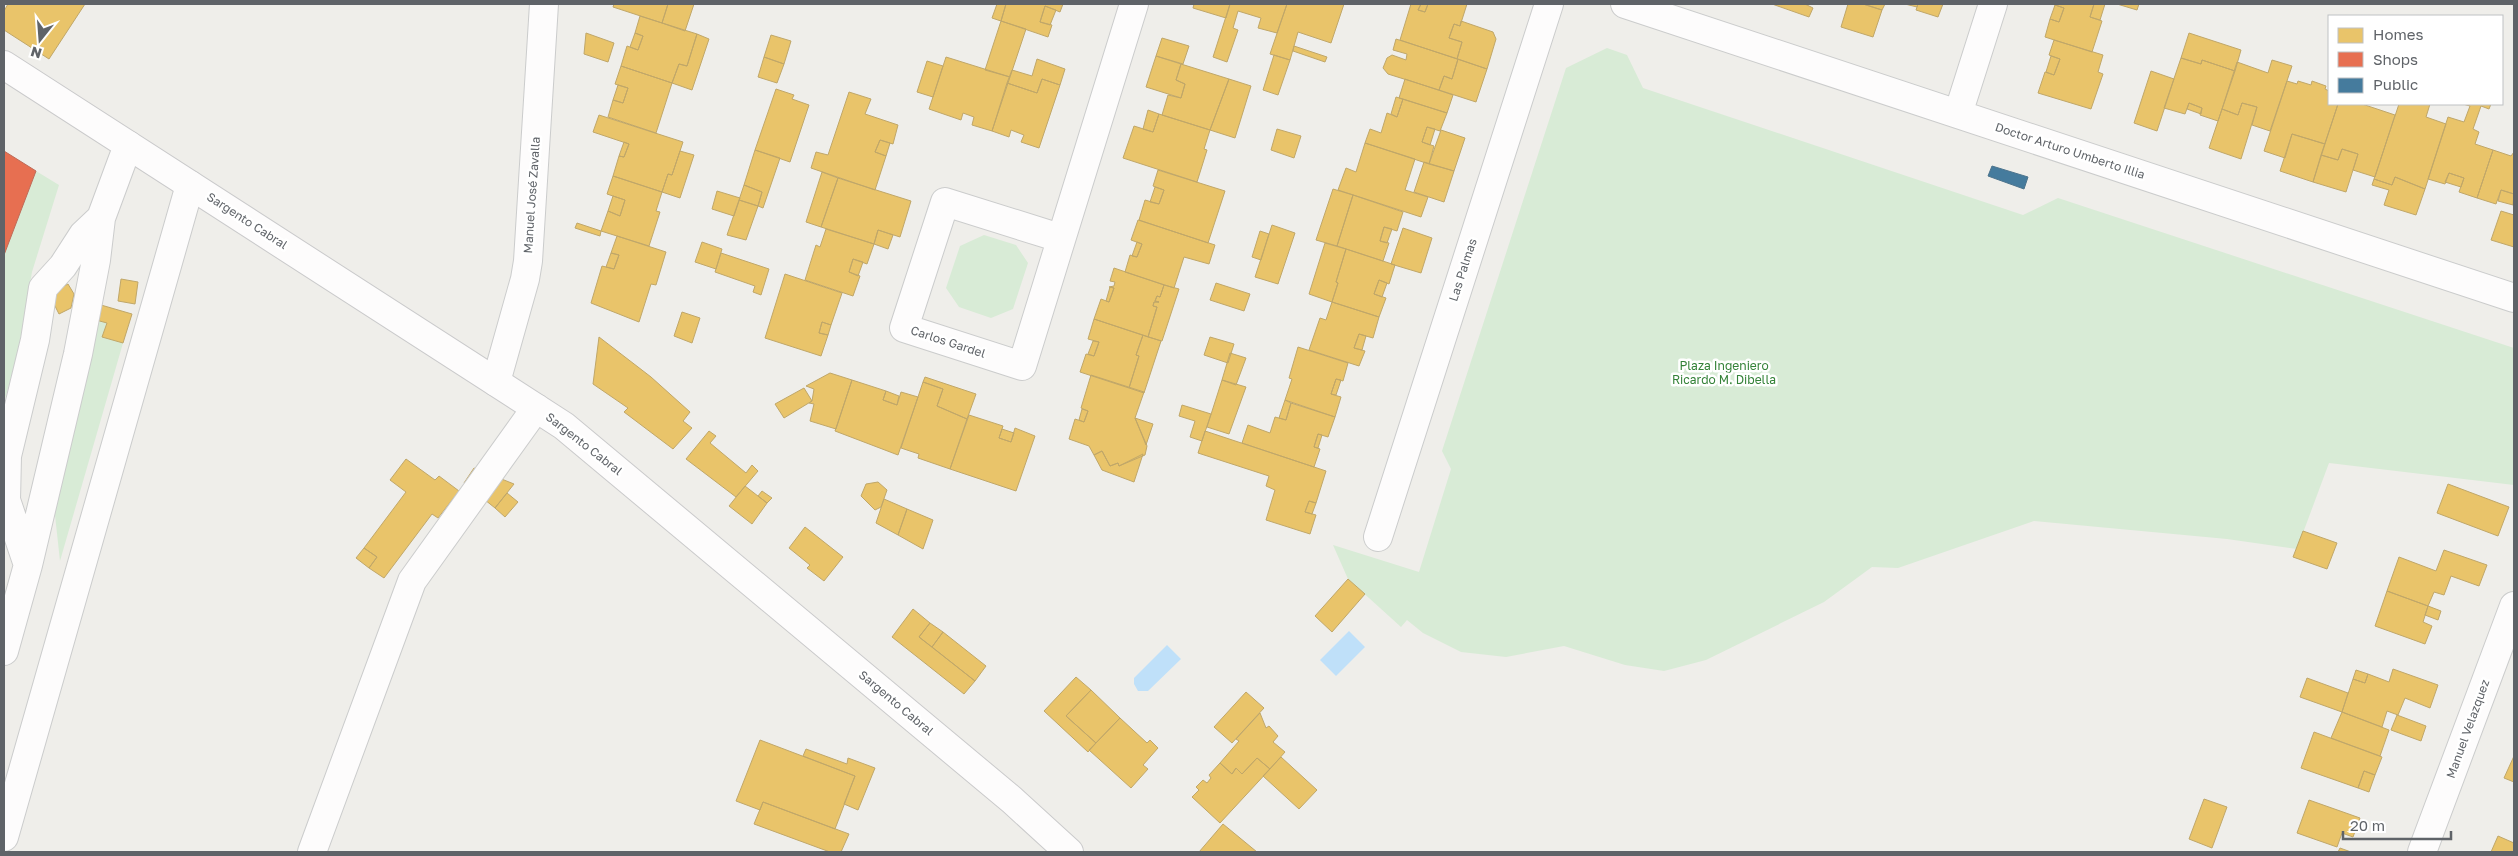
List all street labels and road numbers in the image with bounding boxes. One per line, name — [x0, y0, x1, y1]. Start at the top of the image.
street label: Doctor Arturo Umberto Illia — [1993, 119, 2147, 182]
street label: Manuel José Zavalla — [520, 136, 543, 254]
street label: Sargento Cabral — [204, 189, 291, 252]
street label: Las Palmas — [1445, 237, 1480, 303]
street label: Carlos Gardel — [909, 322, 988, 361]
street label: Sargento Cabral — [543, 409, 626, 478]
street label: Sargento Cabral — [856, 667, 937, 738]
street label: Manuel Velazquez — [2443, 677, 2492, 780]

